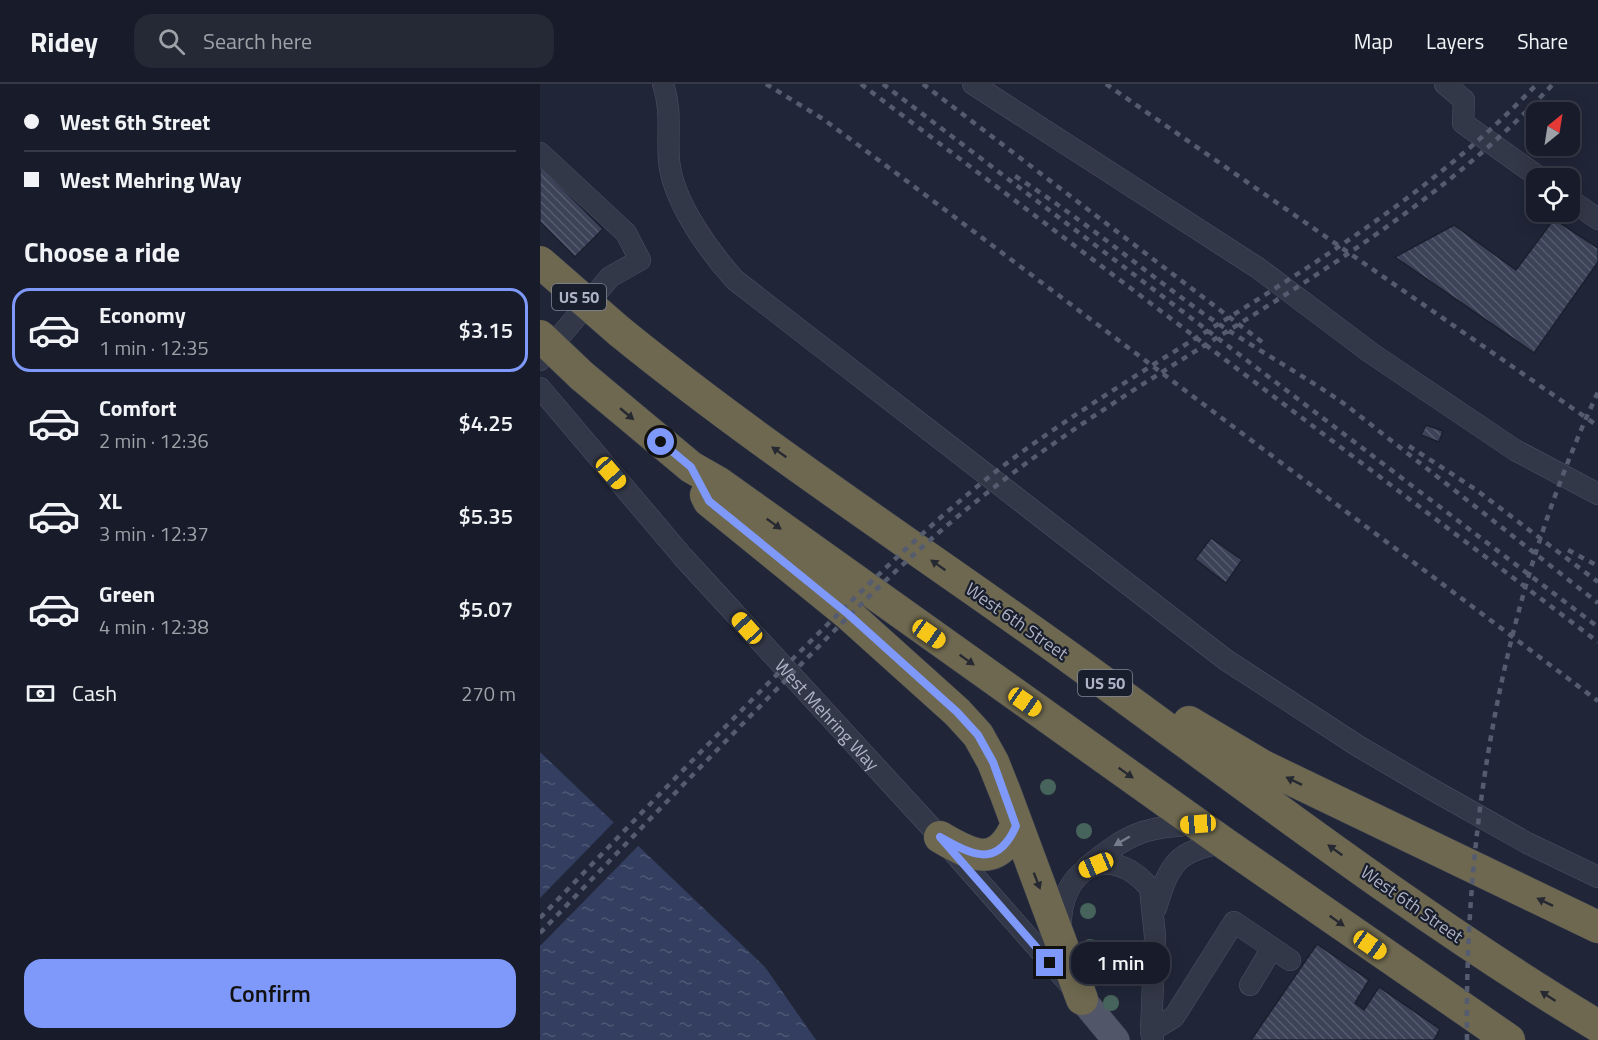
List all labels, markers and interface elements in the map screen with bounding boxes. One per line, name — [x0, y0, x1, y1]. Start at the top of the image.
search box — [134, 14, 554, 68]
text: Ridey — [30, 20, 98, 63]
text: Search here — [203, 24, 312, 58]
icon: search — [155, 25, 188, 58]
text: Map — [1354, 25, 1393, 57]
text: Layers — [1426, 25, 1484, 57]
text: Share — [1517, 25, 1568, 57]
north arrow — [1526, 102, 1580, 156]
map controls — [1526, 102, 1580, 222]
text: West 6th Street — [60, 105, 210, 139]
text: West Mehring Way — [60, 163, 241, 197]
button: locate — [1526, 168, 1580, 222]
text: Choose a ride — [24, 231, 180, 272]
road number: US 50 — [552, 284, 606, 310]
text: Economy — [99, 298, 186, 332]
icon: car — [27, 303, 81, 357]
text: $3.15 — [458, 313, 513, 347]
text: 1 min · 12:35 — [99, 332, 209, 363]
text: Comfort — [99, 391, 177, 425]
icon: car — [27, 396, 81, 450]
text: $4.25 — [458, 406, 513, 440]
one-way arrow — [619, 407, 634, 420]
text: 2 min · 12:36 — [99, 425, 209, 456]
route start — [647, 428, 674, 455]
one-way arrow — [772, 446, 788, 458]
car — [592, 454, 630, 492]
text: XL — [99, 484, 122, 518]
icon: car — [27, 489, 81, 543]
text: $5.35 — [458, 499, 513, 533]
one-way arrow — [767, 517, 782, 529]
text: 3 min · 12:37 — [99, 518, 209, 549]
one-way arrow — [931, 559, 947, 571]
street label: West 6th Street — [960, 576, 1074, 667]
text: Green — [99, 577, 155, 611]
icon: car — [27, 582, 81, 636]
text: $5.07 — [458, 592, 513, 626]
car — [728, 609, 766, 647]
text: 4 min · 12:38 — [99, 611, 209, 642]
car — [909, 616, 949, 652]
street label: West Mehring Way — [769, 652, 886, 777]
one-way arrow — [958, 654, 974, 666]
road number: US 50 — [1078, 670, 1132, 696]
text: Cash — [72, 676, 117, 710]
icon: cash — [24, 677, 57, 710]
text: 270 m — [461, 678, 516, 709]
car — [1005, 684, 1045, 720]
one-way arrow — [1117, 767, 1133, 779]
one-way arrow — [1285, 776, 1302, 785]
car — [1179, 814, 1217, 834]
one-way arrow — [1113, 836, 1130, 846]
one-way arrow — [1328, 844, 1344, 856]
car — [1076, 850, 1116, 880]
street label: West 6th Street — [1355, 859, 1469, 950]
one-way arrow — [1032, 872, 1042, 890]
one-way arrow — [1537, 897, 1554, 906]
one-way arrow — [1328, 915, 1344, 927]
car — [1350, 927, 1390, 963]
callout: 1 min — [1071, 942, 1170, 984]
text: 1 min — [1096, 947, 1145, 978]
route end — [1036, 949, 1063, 976]
button: Confirm — [24, 959, 516, 1028]
one-way arrow — [1540, 990, 1556, 1001]

